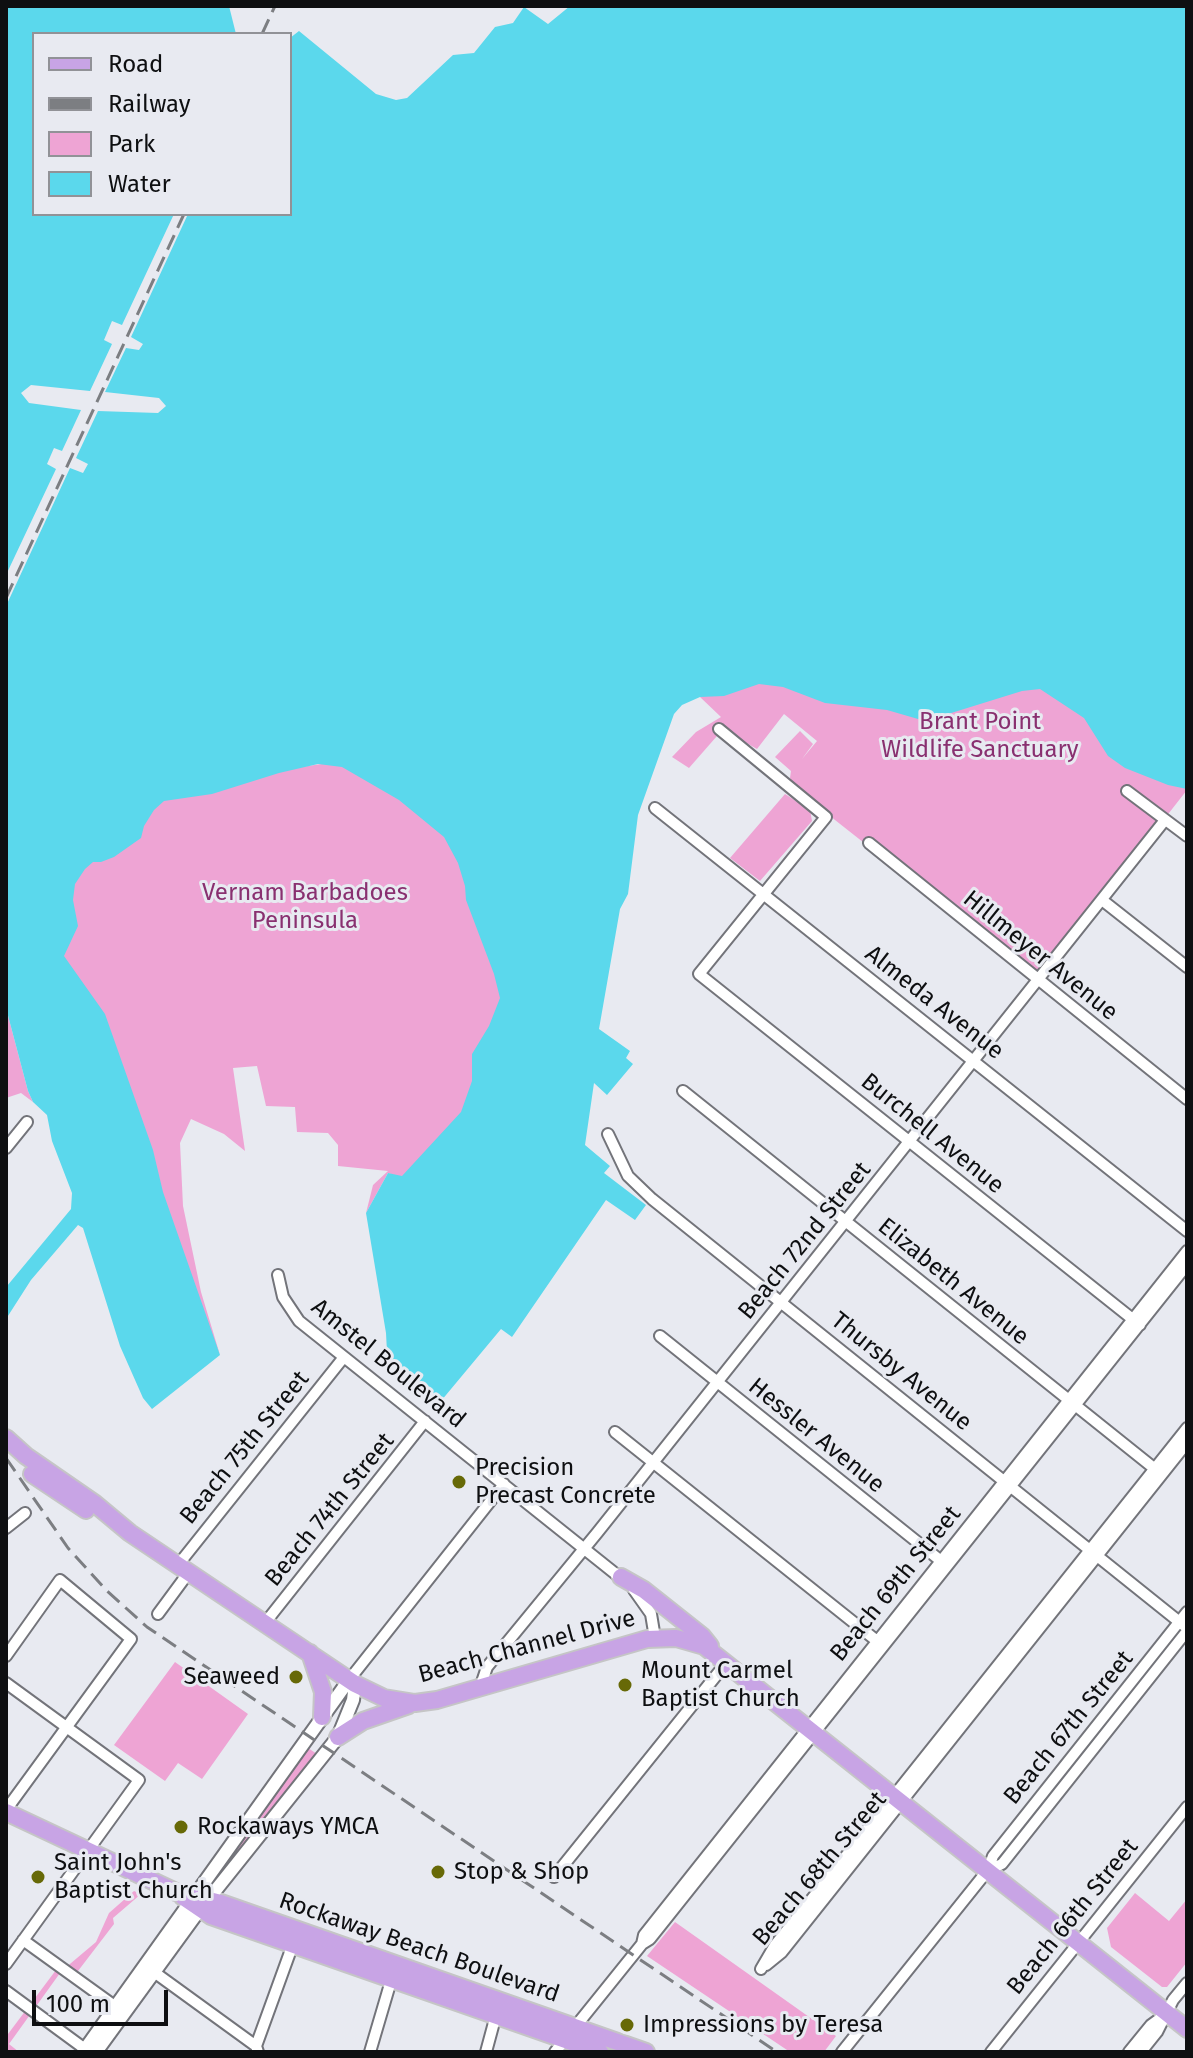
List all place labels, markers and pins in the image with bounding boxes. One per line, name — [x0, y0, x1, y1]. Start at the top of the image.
place label: Precision Precast Concrete — [475, 1454, 656, 1510]
marker: Precision Precast Concrete — [450, 1473, 468, 1491]
place label: Mount Carmel Baptist Church — [641, 1657, 800, 1713]
place label: Seaweed — [183, 1663, 280, 1691]
marker: Seaweed — [287, 1668, 305, 1686]
marker: Mount Carmel Baptist Church — [616, 1676, 634, 1694]
place label: Rockaways YMCA — [197, 1813, 379, 1841]
marker: Rockaways YMCA — [172, 1818, 190, 1836]
place label: Saint John's Baptist Church — [54, 1849, 213, 1905]
place label: Stop & Shop — [454, 1858, 589, 1886]
marker: Stop & Shop — [429, 1863, 447, 1881]
marker: Saint John's Baptist Church — [29, 1868, 47, 1886]
place label: Impressions by Teresa — [643, 2011, 883, 2039]
marker: Impressions by Teresa — [618, 2016, 636, 2034]

